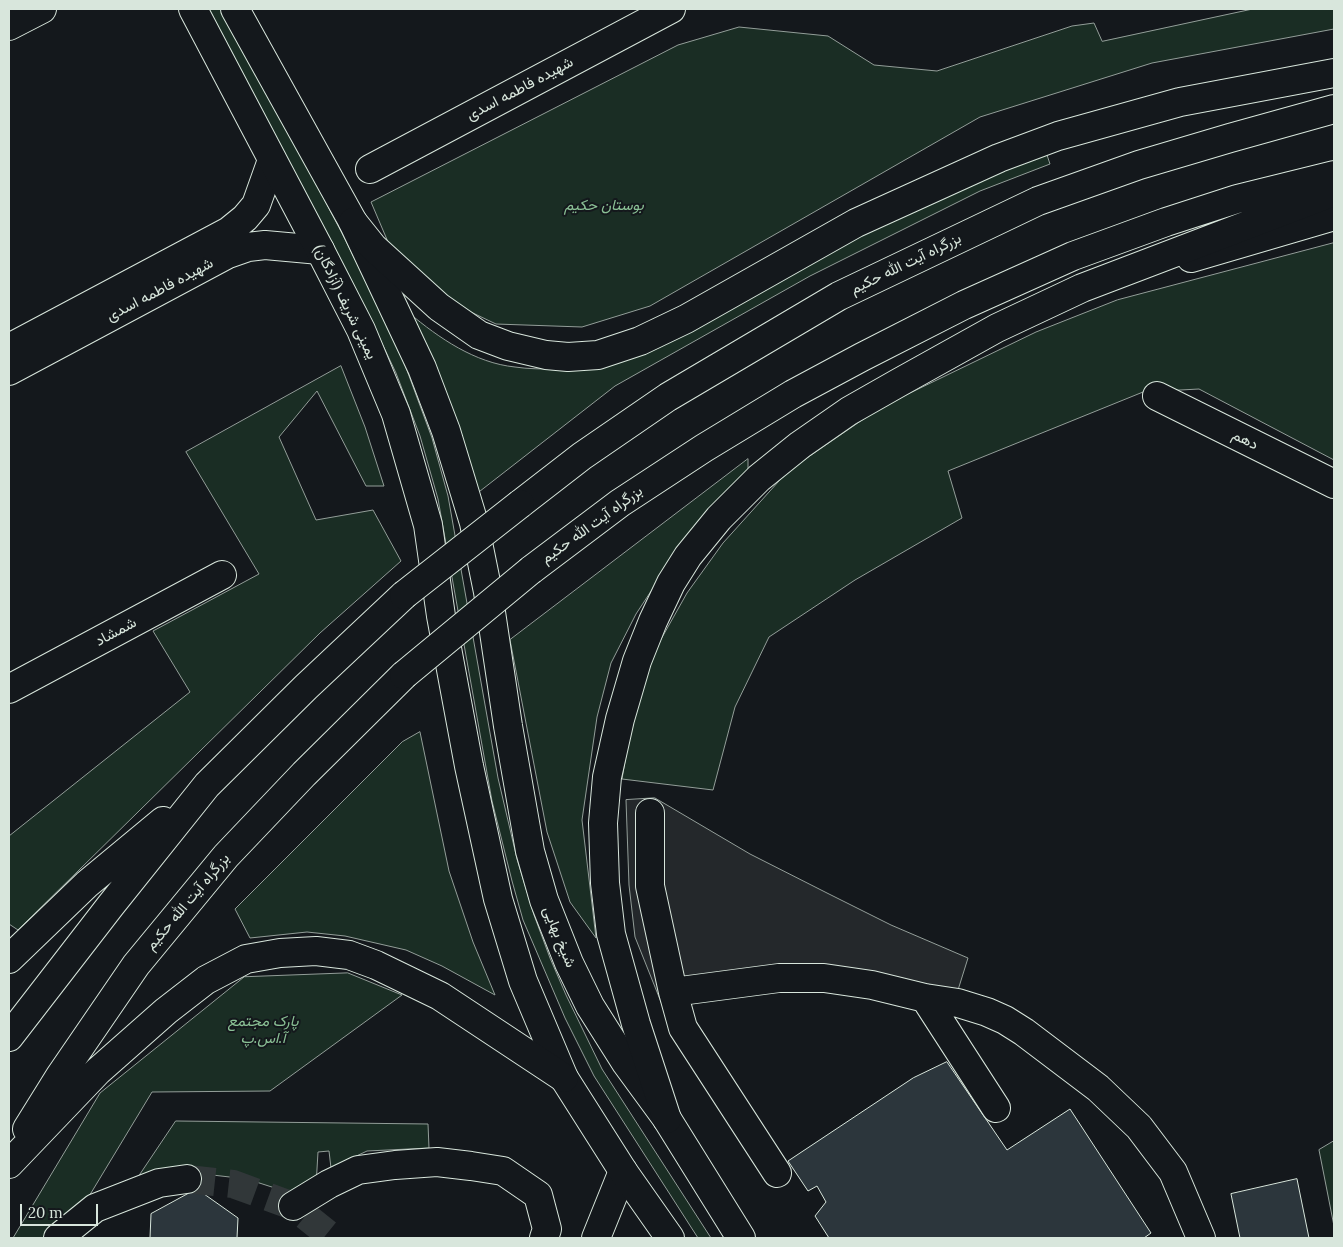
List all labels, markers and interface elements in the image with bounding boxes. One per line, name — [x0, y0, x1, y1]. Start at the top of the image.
street label: شهیده فاطمه اسدی — [464, 53, 576, 125]
park label: بوستان حکیم — [564, 197, 644, 215]
street label: بزرگراه آیت الله حکیم — [848, 229, 964, 299]
street label: یمینی شریف (آزادگان) — [309, 242, 381, 362]
street label: شهیده فاطمه اسدی — [104, 254, 216, 326]
street label: دهم — [1229, 426, 1261, 454]
street label: بزرگراه آیت الله حکیم — [538, 482, 646, 568]
street label: شمشاد — [92, 614, 140, 650]
street label: بزرگراه آیت الله حکیم — [142, 850, 234, 954]
street label: شیخ بهایی — [539, 904, 579, 970]
park label: پارک مجتمع آ.اس.پ — [228, 1013, 298, 1048]
scale bar — [22, 1194, 100, 1226]
text: 20 m — [28, 1203, 63, 1222]

